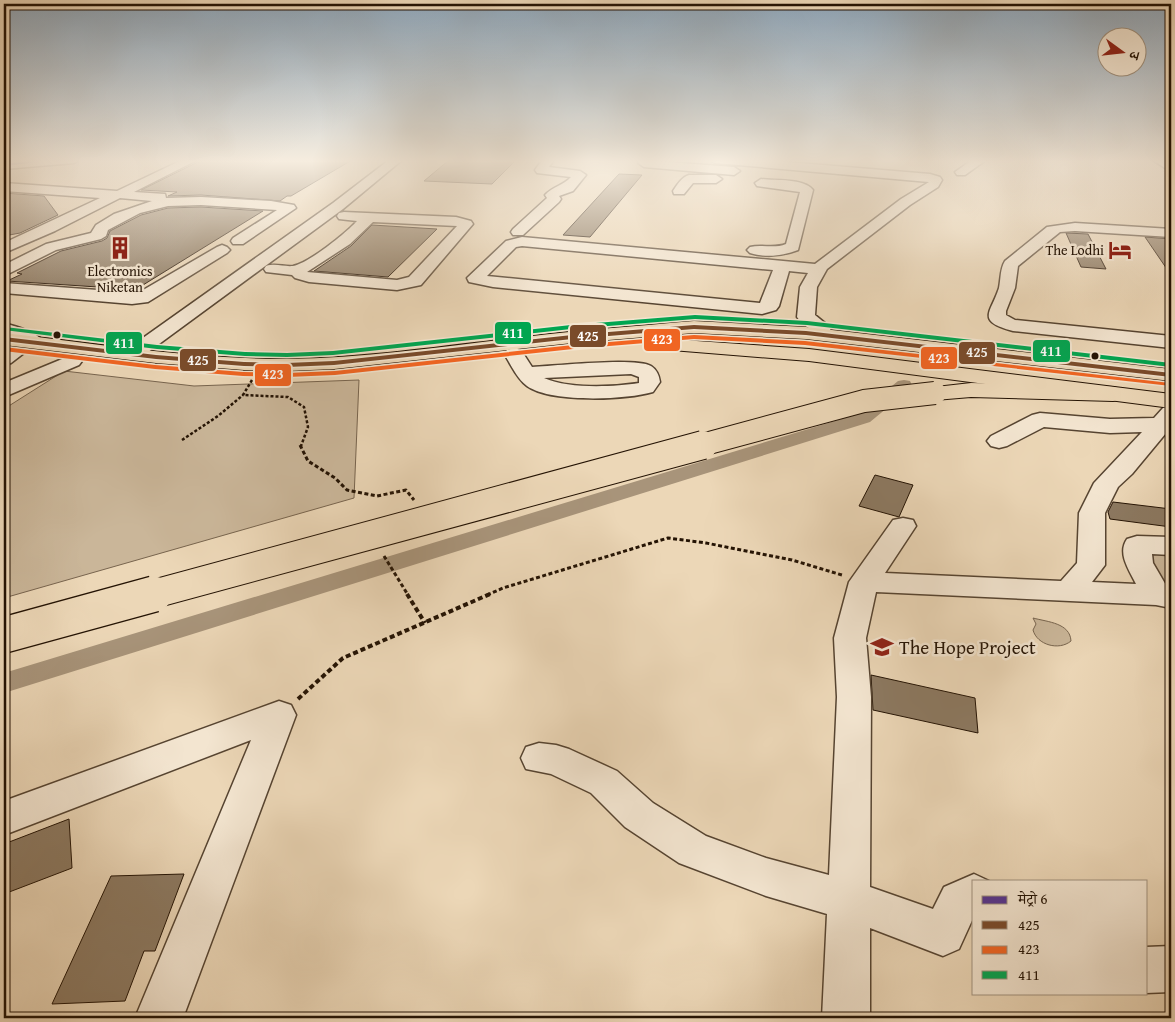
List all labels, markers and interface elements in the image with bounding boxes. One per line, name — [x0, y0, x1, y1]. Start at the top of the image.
north arrow — [1098, 28, 1148, 78]
text: उ — [1124, 48, 1145, 62]
building icon: Electronics Niketan — [107, 235, 133, 261]
hotel icon: The Lodhi — [1107, 237, 1133, 263]
place label: The Lodhi — [1045, 240, 1104, 260]
place label: Electronics Niketan — [88, 261, 153, 297]
line badge: 411 — [494, 321, 532, 345]
text: 411 — [502, 323, 524, 343]
line badge: 425 — [569, 324, 607, 348]
text: 425 — [577, 326, 599, 346]
line badge: 423 — [643, 328, 681, 352]
text: 423 — [651, 329, 673, 349]
unlabelled marker — [52, 330, 62, 340]
line badge: 411 — [105, 331, 143, 355]
text: 411 — [113, 333, 135, 353]
line badge: 411 — [1032, 339, 1071, 363]
line badge: 425 — [958, 341, 996, 365]
text: 411 — [1040, 341, 1062, 361]
text: 425 — [966, 342, 988, 362]
line badge: 423 — [920, 346, 958, 370]
line badge: 425 — [179, 348, 217, 372]
text: 423 — [928, 348, 950, 368]
text: 425 — [187, 350, 209, 370]
unlabelled marker — [1090, 351, 1100, 361]
line badge: 423 — [254, 363, 292, 387]
text: 423 — [262, 364, 284, 384]
place label: The Hope Project — [899, 633, 1036, 661]
school or university icon: The Hope Project — [869, 634, 895, 660]
legend — [972, 880, 1148, 994]
text: मेट्रो 6 — [1017, 888, 1048, 909]
text: 425 — [1018, 914, 1040, 935]
text: 423 — [1018, 938, 1040, 959]
text: 411 — [1018, 964, 1040, 985]

